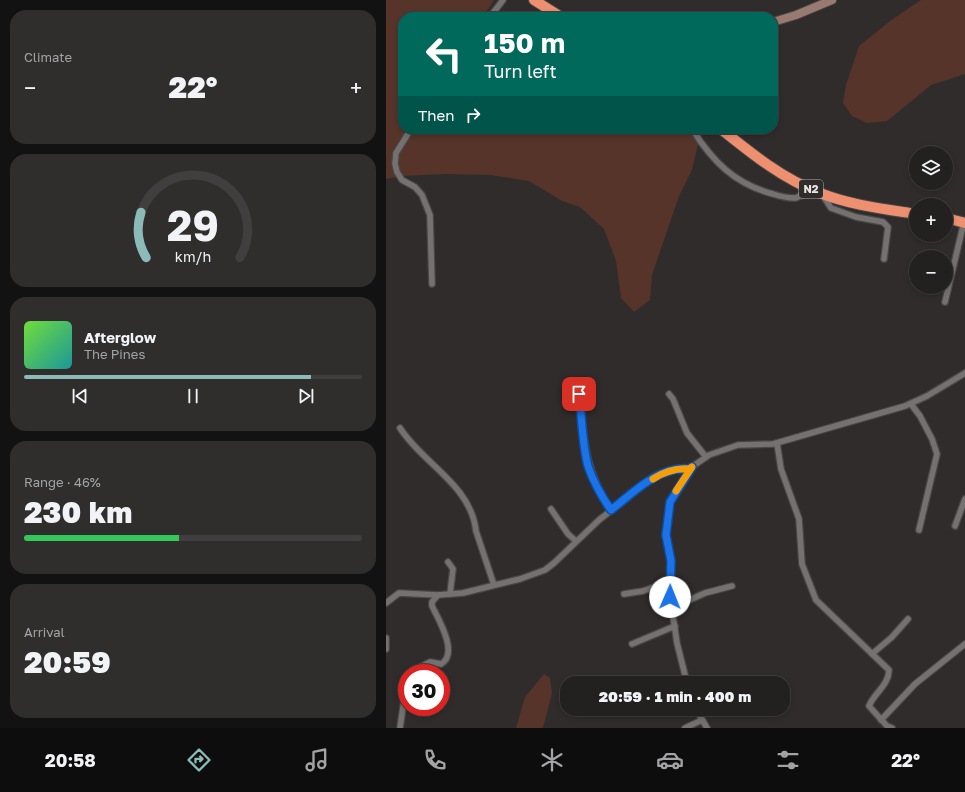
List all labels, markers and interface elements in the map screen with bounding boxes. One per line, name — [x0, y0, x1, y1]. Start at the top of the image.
text: 150 m — [484, 26, 565, 59]
icon: left — [418, 28, 470, 80]
text: Climate — [24, 49, 72, 65]
text: Turn left — [484, 60, 557, 82]
text: 22° — [169, 69, 217, 105]
text: − — [24, 74, 36, 101]
text: + — [350, 74, 362, 101]
icon: right — [462, 104, 484, 126]
text: Then — [418, 106, 454, 124]
map controls — [909, 146, 953, 294]
button: layers — [909, 146, 953, 190]
road number: N2 — [799, 180, 823, 198]
button: + — [909, 198, 953, 242]
text: 29 — [167, 200, 219, 250]
text: km/h — [175, 248, 211, 265]
button: − — [909, 250, 953, 294]
text: Afterglow — [84, 328, 156, 346]
text: The Pines — [84, 346, 145, 362]
pin — [562, 377, 596, 411]
icon: arrive — [568, 383, 590, 405]
icon: previous — [69, 385, 91, 407]
icon: pause — [182, 385, 204, 407]
icon: next — [295, 385, 317, 407]
text: Range · 46% — [24, 474, 101, 490]
text: 230 km — [24, 494, 132, 530]
position arrow — [649, 576, 691, 618]
text: Arrival — [24, 624, 65, 640]
text: 20:59 — [24, 644, 111, 680]
speed limit sign: 30 — [398, 664, 450, 716]
text: 20:59 · 1 min · 400 m — [599, 687, 751, 705]
icon: directions — [185, 746, 213, 774]
icon: music — [303, 746, 331, 774]
icon: phone — [421, 746, 449, 774]
icon: climate — [538, 746, 566, 774]
icon: car — [656, 746, 684, 774]
icon: filters — [774, 746, 802, 774]
text: 20:58 — [45, 749, 96, 771]
text: 22° — [891, 749, 920, 771]

